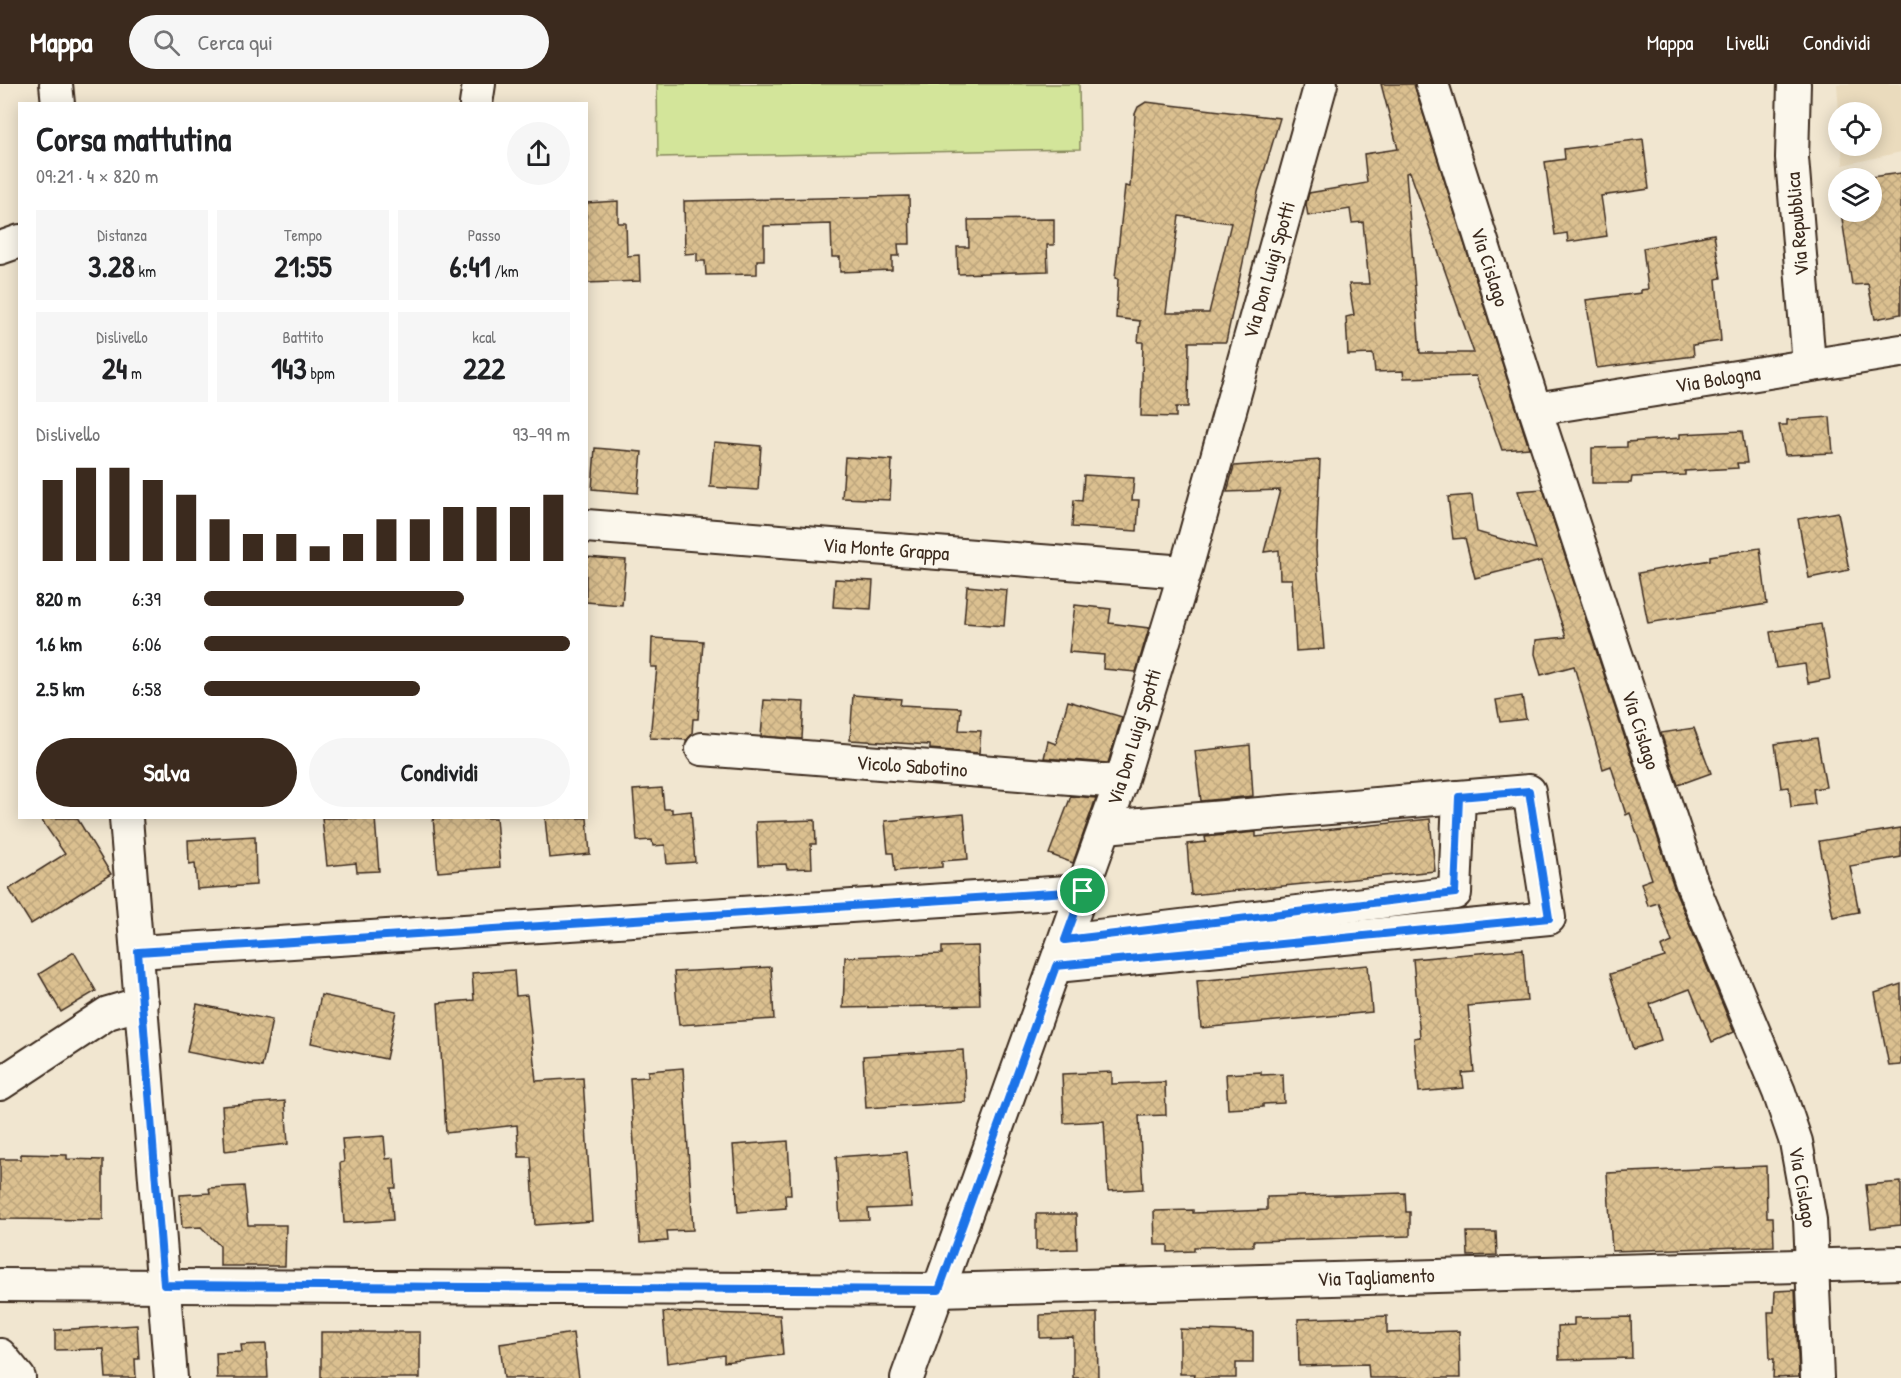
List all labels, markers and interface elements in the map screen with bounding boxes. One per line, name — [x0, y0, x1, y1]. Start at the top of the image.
search box — [129, 15, 549, 69]
text: Mappa — [30, 23, 93, 61]
icon: search — [150, 26, 183, 59]
text: Cerca qui — [198, 27, 273, 57]
text: Mappa — [1647, 28, 1694, 57]
text: Livelli — [1727, 28, 1770, 57]
text: Condividi — [1803, 28, 1871, 57]
map controls — [1828, 102, 1882, 222]
button: locate — [1828, 102, 1882, 156]
text: Corsa mattutina — [36, 117, 231, 161]
button: share — [507, 122, 570, 185]
text: 09:21 · 4 × 820 m — [36, 162, 158, 189]
button: layers — [1828, 168, 1882, 222]
street label: Via Repubblica — [1779, 171, 1814, 277]
street label: Via Don Luigi Spotti — [1236, 198, 1301, 342]
text: Distanza — [97, 224, 147, 246]
text: Tempo — [284, 224, 322, 246]
text: Passo — [468, 224, 500, 246]
street label: Via Cislago — [1465, 224, 1516, 310]
text: 3.28 — [88, 246, 135, 286]
text: 21:55 — [274, 246, 332, 286]
text: 6:41 — [449, 246, 491, 286]
text: km — [135, 260, 156, 282]
text: /km — [491, 260, 519, 282]
text: Dislivello — [96, 326, 148, 348]
text: Battito — [283, 326, 323, 348]
text: kcal — [472, 326, 496, 348]
text: 24 — [102, 348, 127, 388]
text: 143 — [271, 348, 307, 388]
text: 222 — [463, 348, 505, 388]
street label: Via Bologna — [1674, 358, 1762, 399]
text: m — [127, 362, 142, 384]
text: bpm — [307, 362, 335, 384]
text: Dislivello — [36, 420, 100, 447]
text: 93–99 m — [512, 420, 570, 447]
street label: Via Monte Grappa — [822, 531, 950, 566]
text: 820 m — [36, 585, 81, 612]
text: 6:39 — [132, 585, 161, 612]
text: 1.6 km — [36, 630, 82, 657]
text: 6:06 — [132, 630, 162, 657]
street label: Via Don Luigi Spotti — [1100, 665, 1167, 808]
text: 2.5 km — [36, 675, 85, 702]
text: 6:58 — [132, 675, 162, 702]
street label: Via Cislago — [1616, 687, 1667, 773]
button: Salva — [36, 738, 297, 807]
button: Condividi — [309, 738, 570, 807]
street label: Vicolo Sabotino — [856, 748, 968, 783]
pin — [1057, 865, 1108, 916]
icon: arrive — [1066, 874, 1099, 907]
street label: Via Cislago — [1783, 1144, 1824, 1229]
street label: Via Tagliamento — [1317, 1261, 1435, 1292]

